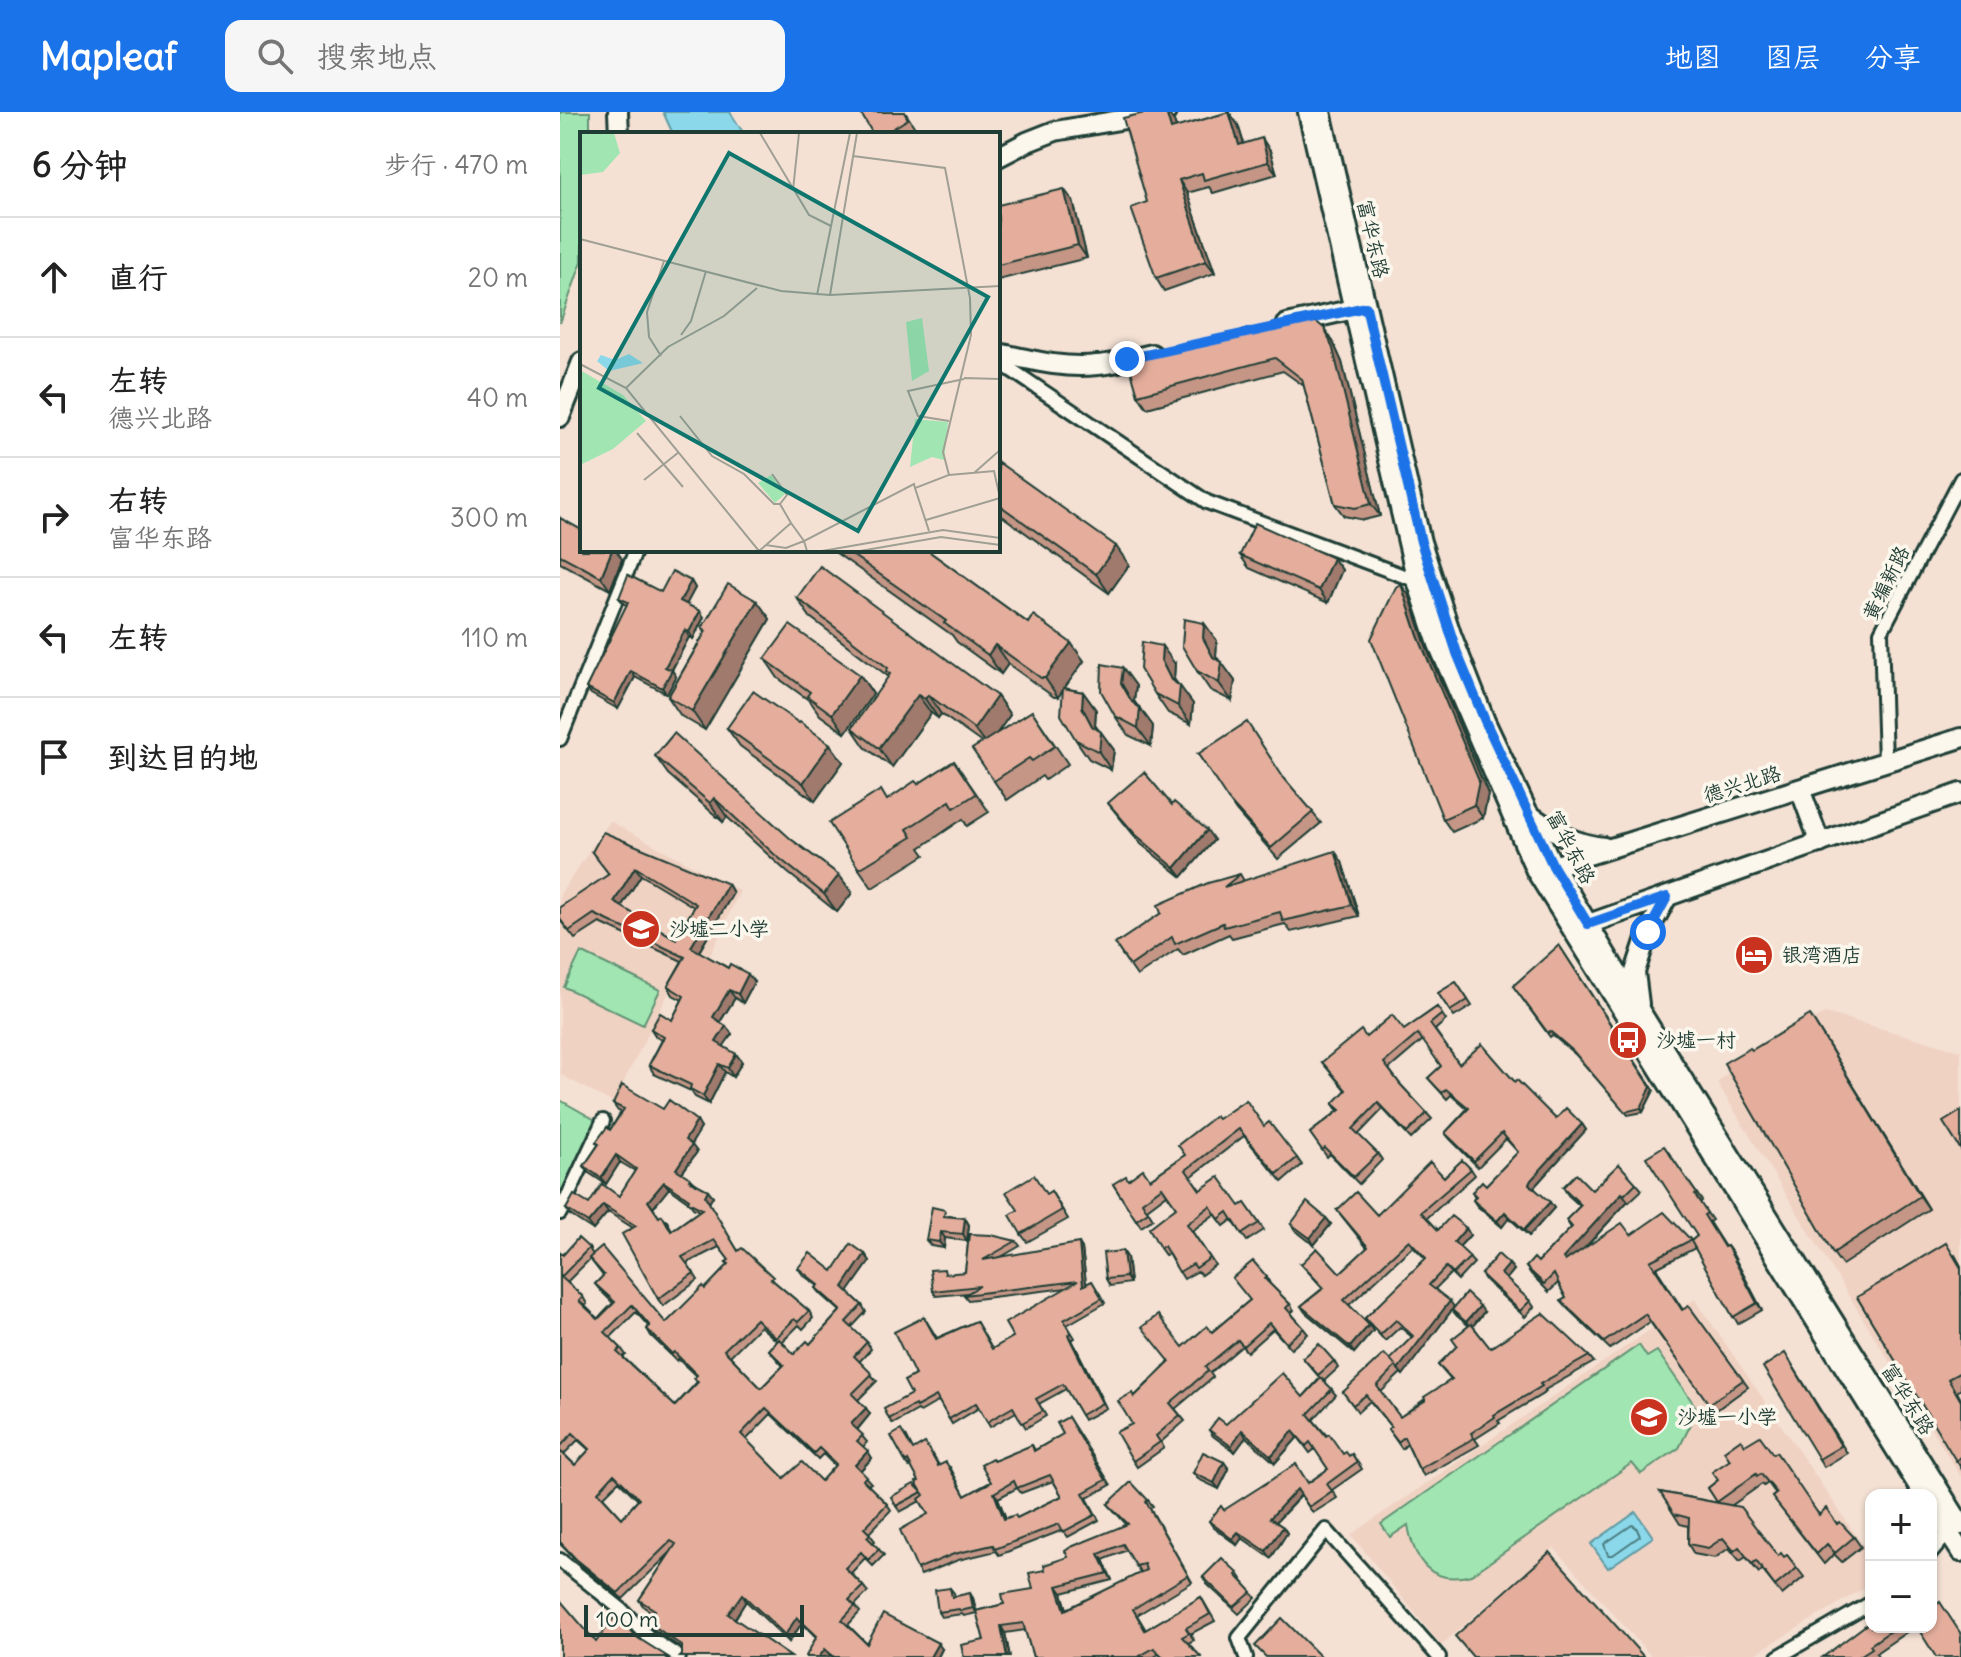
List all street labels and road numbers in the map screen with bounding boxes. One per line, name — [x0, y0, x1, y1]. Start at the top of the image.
street label: 富华东路 — [1352, 197, 1395, 282]
street label: 黄编新路 — [1857, 540, 1915, 624]
street label: 德兴北路 — [1700, 760, 1785, 807]
street label: 富华东路 — [1542, 806, 1602, 889]
street label: 富华东路 — [1877, 1358, 1941, 1440]

